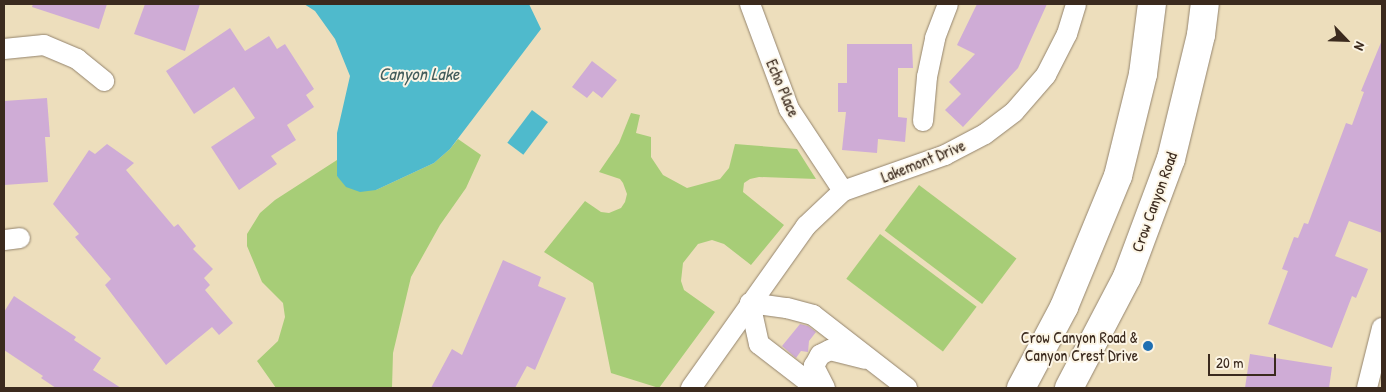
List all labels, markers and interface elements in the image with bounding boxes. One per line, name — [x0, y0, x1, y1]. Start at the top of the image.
north arrow — [1321, 15, 1371, 65]
text: N — [1350, 39, 1370, 54]
street label: Echo Place — [762, 56, 804, 120]
water label: Canyon Lake — [379, 63, 459, 85]
street label: Lakemont Drive — [878, 135, 968, 187]
street label: Crow Canyon Road — [1127, 149, 1181, 255]
place label: Crow Canyon Road & Canyon Crest Drive — [1021, 327, 1138, 365]
marker: Crow Canyon Road & Canyon Crest Drive — [1142, 340, 1154, 352]
scale bar — [1211, 344, 1278, 376]
text: 20 m — [1216, 352, 1243, 373]

